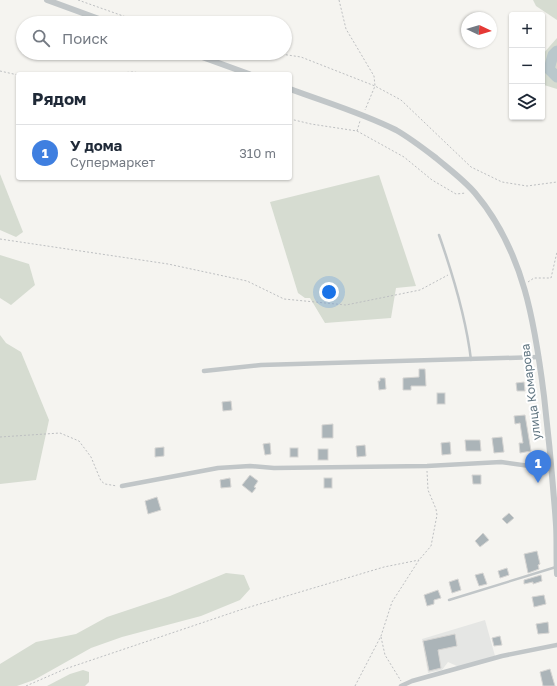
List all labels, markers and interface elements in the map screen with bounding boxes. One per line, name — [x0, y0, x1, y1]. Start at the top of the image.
north arrow — [461, 12, 497, 48]
map controls — [509, 12, 545, 120]
button: + — [509, 12, 545, 48]
search box — [16, 16, 292, 60]
icon: search — [30, 27, 52, 49]
text: Поиск — [62, 29, 108, 47]
button: − — [509, 48, 545, 84]
button: layers — [509, 84, 545, 120]
text: Рядом — [32, 88, 86, 109]
text: У дома — [70, 136, 122, 154]
text: 1 — [42, 145, 48, 161]
text: 310 m — [239, 145, 276, 161]
text: Супермаркет — [70, 154, 155, 170]
your location — [319, 282, 339, 302]
street label: улица Комарова — [517, 343, 544, 441]
pin: 1 — [525, 450, 551, 483]

